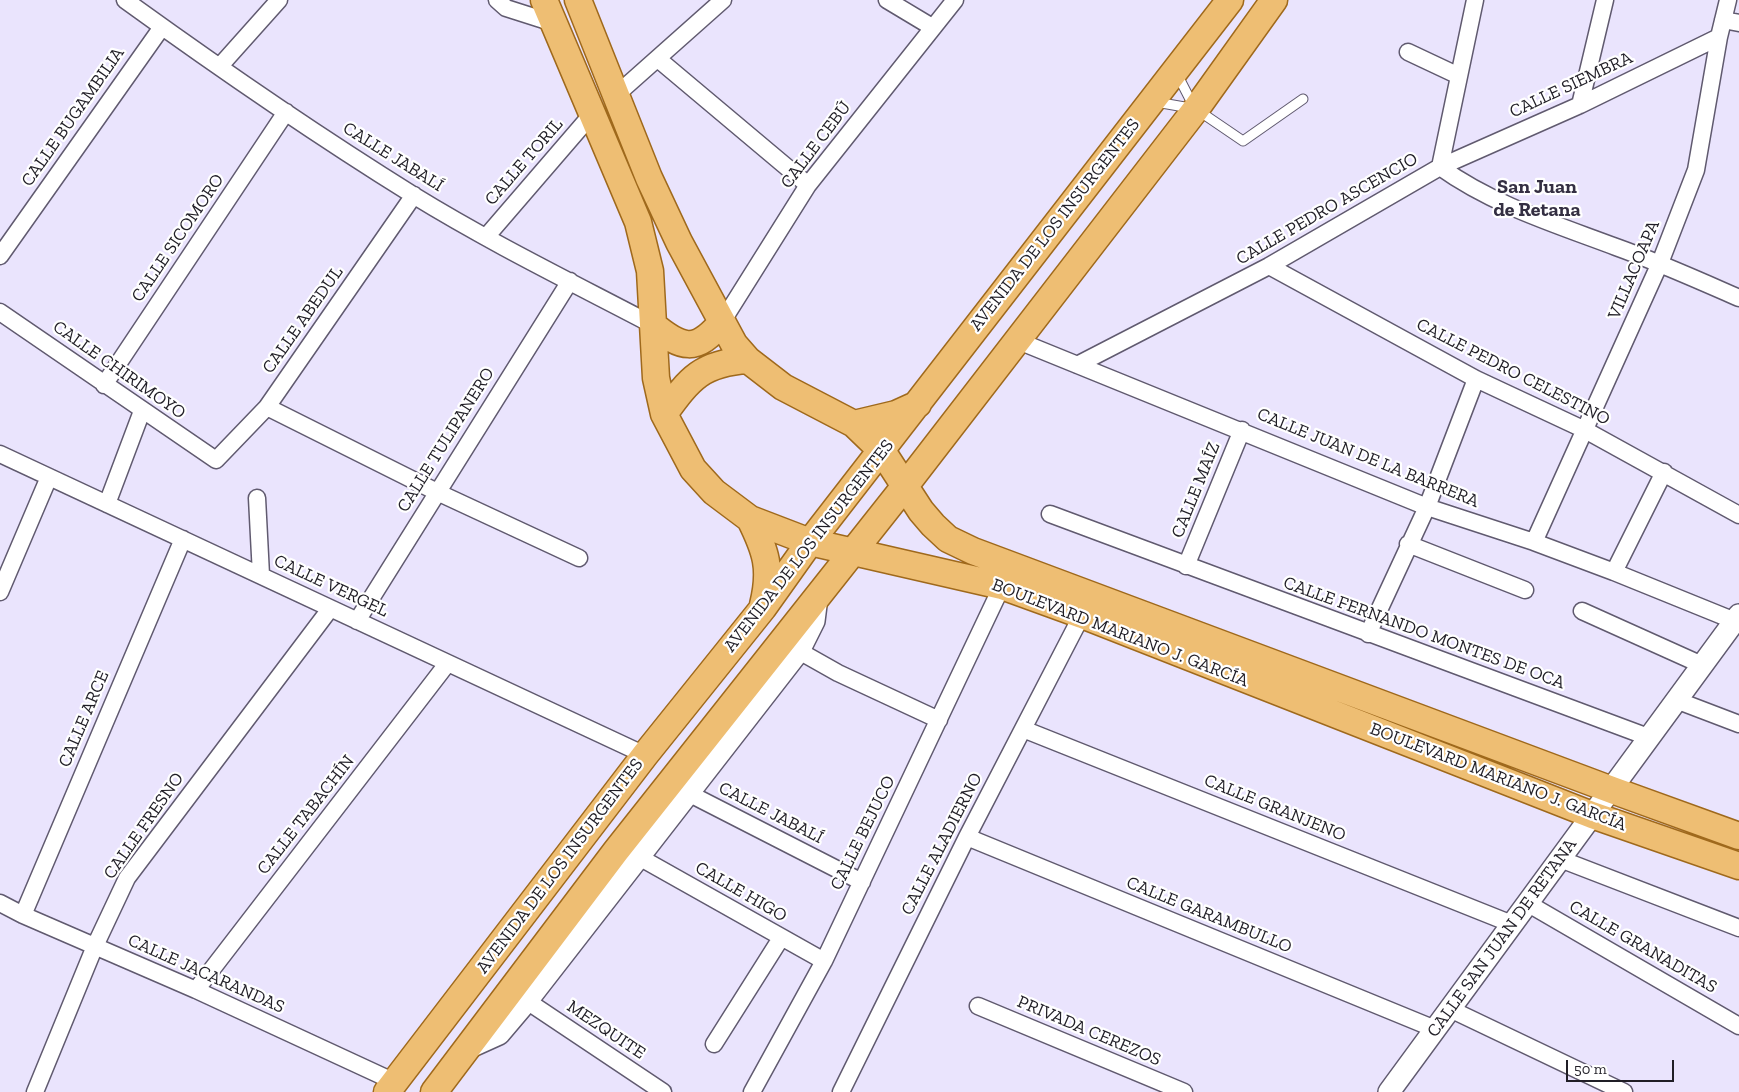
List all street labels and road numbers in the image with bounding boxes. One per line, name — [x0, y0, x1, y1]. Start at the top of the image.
street label: CALLE BUGAMBILIA — [17, 43, 129, 191]
street label: CALLE SIEMBRA — [1506, 47, 1636, 123]
street label: CALLE CEBÚ — [776, 97, 856, 193]
street label: CALLE TORIL — [480, 114, 568, 210]
street label: AVENIDA DE LOS INSURGENTES — [965, 114, 1145, 336]
street label: CALLE JABALÍ — [339, 117, 447, 197]
street label: CALLE PEDRO ASCENCIO — [1232, 148, 1422, 270]
street label: CALLE SICOMORO — [127, 170, 229, 306]
street label: VILLACOAPA — [1603, 217, 1665, 323]
street label: CALLE ABEDUL — [258, 262, 348, 378]
street label: CALLE PEDRO CELESTINO — [1413, 314, 1613, 430]
street label: CALLE CHIRIMOYO — [48, 316, 190, 424]
street label: CALLE TULIPANERO — [393, 364, 499, 516]
street label: CALLE JUAN DE LA BARRERA — [1254, 404, 1482, 512]
street label: AVENIDA DE LOS INSURGENTES — [719, 435, 899, 657]
street label: CALLE MAÍZ — [1167, 439, 1225, 541]
street label: CALLE VERGEL — [270, 550, 392, 622]
street label: CALLE FERNANDO MONTES DE OCA — [1280, 572, 1568, 694]
street label: BOULEVARD MARIANO J. GARCÍA — [989, 574, 1251, 692]
street label: CALLE ARCE — [54, 668, 114, 770]
street label: BOULEVARD MARIANO J. GARCÍA — [1367, 718, 1629, 836]
street label: CALLE TABACHÍN — [253, 751, 359, 879]
street label: AVENIDA DE LOS INSURGENTES — [472, 754, 648, 978]
street label: CALLE FRESNO — [99, 769, 189, 883]
street label: CALLE ALADIERNO — [897, 769, 987, 919]
street label: CALLE GRANJENO — [1201, 770, 1349, 846]
street label: CALLE BEJUCO — [826, 772, 900, 894]
street label: CALLE JABALÍ — [715, 777, 827, 849]
street label: CALLE SAN JUAN DE RETANA — [1423, 834, 1581, 1042]
street label: CALLE HIGO — [691, 857, 791, 927]
street label: CALLE GARAMBULLO — [1123, 872, 1295, 958]
street label: CALLE GRANADITAS — [1565, 896, 1721, 998]
street label: CALLE JACARANDAS — [124, 930, 288, 1018]
street label: PRIVADA CEREZOS — [1014, 991, 1164, 1071]
street label: MEZQUITE — [563, 996, 649, 1064]

